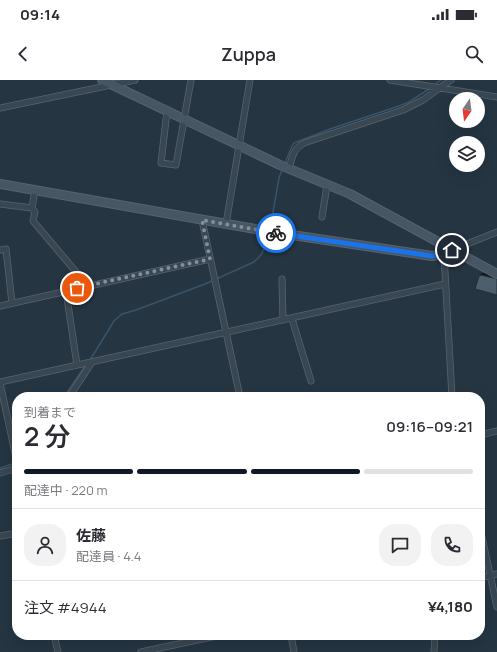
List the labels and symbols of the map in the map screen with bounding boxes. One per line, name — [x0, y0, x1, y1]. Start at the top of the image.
north arrow — [449, 92, 485, 128]
courier — [256, 213, 296, 253]
pin — [435, 233, 469, 267]
pin — [60, 271, 94, 305]

